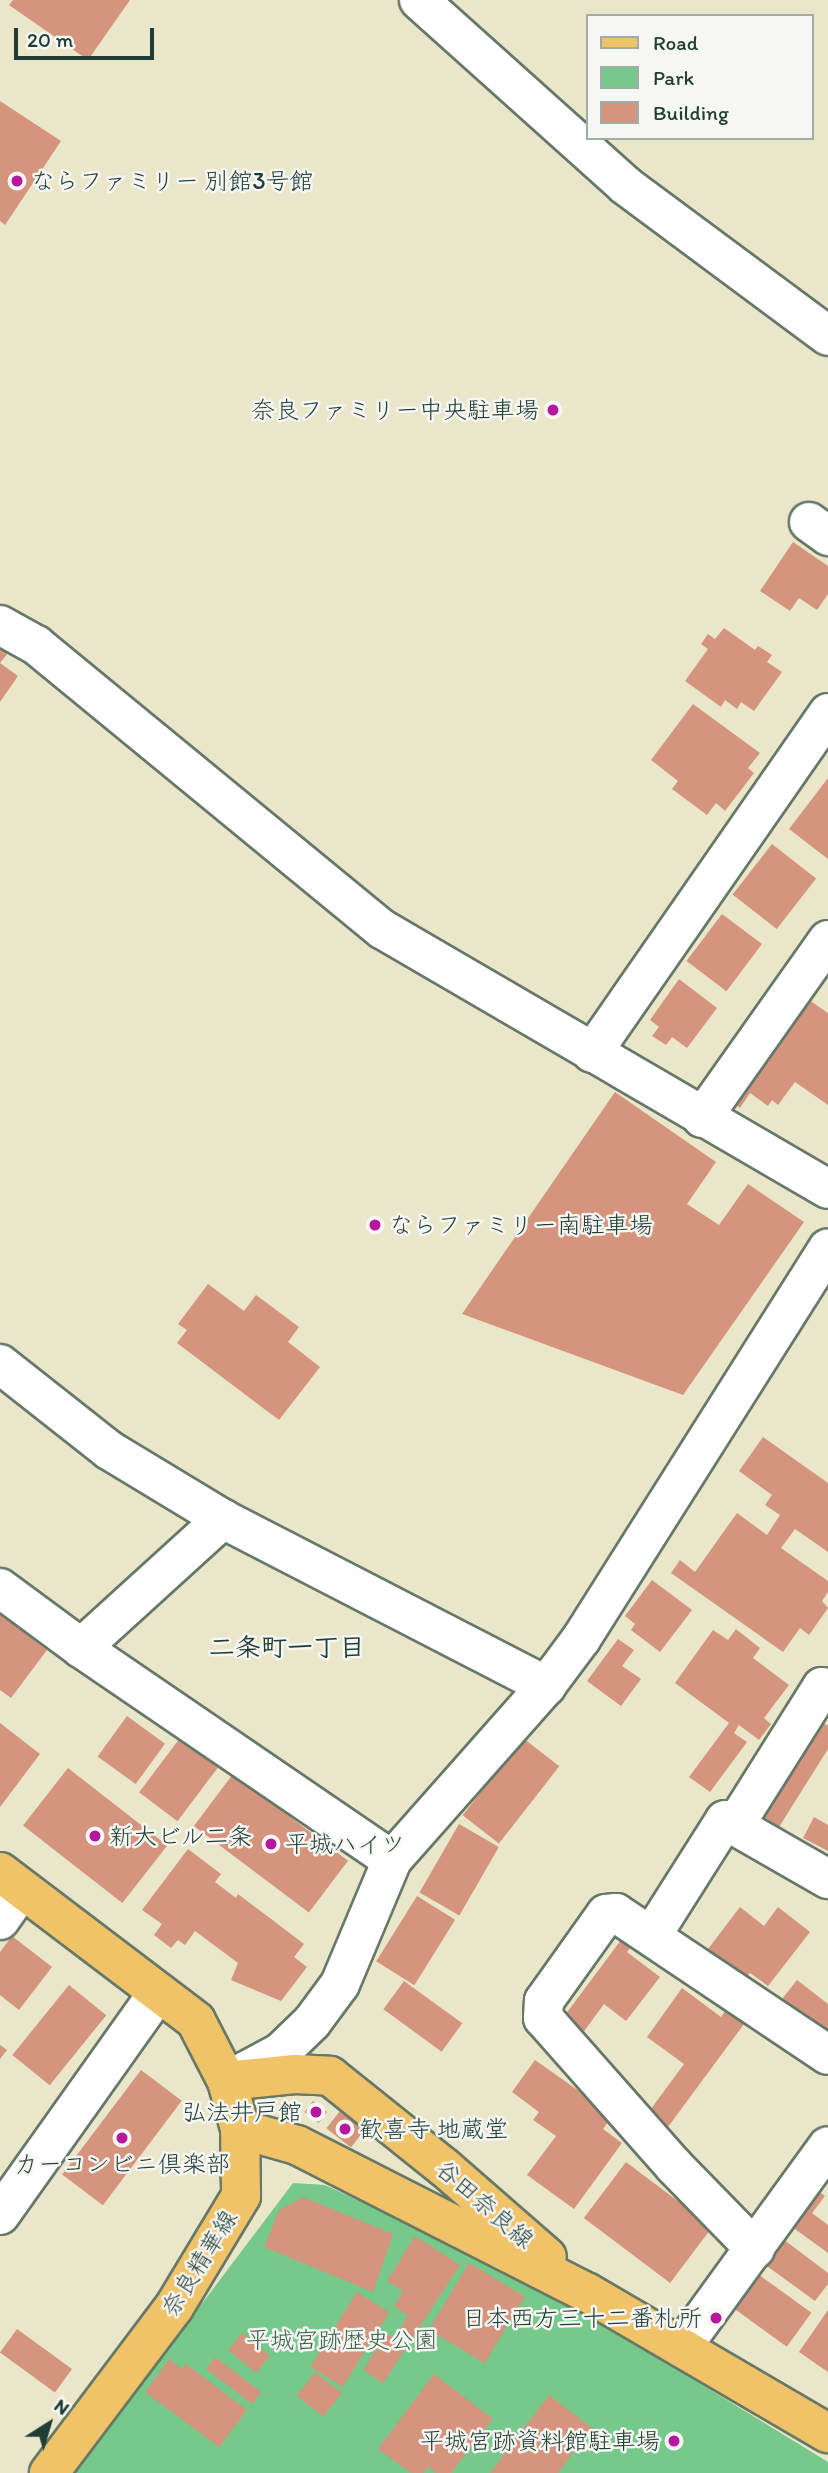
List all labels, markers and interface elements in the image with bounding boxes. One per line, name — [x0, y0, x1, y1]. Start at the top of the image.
scale bar — [18, 14, 158, 58]
legend — [586, 14, 814, 140]
text: 20 m — [27, 27, 73, 52]
text: Road — [653, 30, 698, 55]
text: Park — [653, 65, 694, 90]
text: Building — [653, 100, 729, 125]
place label: ならファミリー 別館3号館 — [31, 167, 313, 195]
marker: ならファミリー 別館3号館 — [9, 173, 25, 189]
place label: 奈良ファミリー中央駐車場 — [251, 396, 539, 424]
marker: 奈良ファミリー中央駐車場 — [545, 402, 561, 418]
place label: ならファミリー南駐車場 — [389, 1211, 653, 1239]
marker: ならファミリー南駐車場 — [367, 1217, 383, 1233]
district label: 二条町一丁目 — [209, 1632, 365, 1664]
place label: 新大ビル二条 — [109, 1822, 253, 1850]
marker: 新大ビル二条 — [87, 1828, 103, 1844]
place label: 平城ハイツ — [285, 1830, 405, 1858]
marker: 平城ハイツ — [263, 1836, 279, 1852]
place label: 弘法井戸館 — [182, 2098, 302, 2126]
marker: 弘法井戸館 — [308, 2104, 324, 2120]
place label: 歓喜寺 地蔵堂 — [359, 2115, 508, 2143]
marker: 歓喜寺 地蔵堂 — [337, 2121, 353, 2137]
marker: カーコンビニ倶楽部 — [114, 2130, 130, 2146]
place label: カーコンビニ倶楽部 — [14, 2150, 230, 2178]
street label: 谷田奈良線 — [430, 2154, 540, 2254]
street label: 奈良精華線 — [155, 2204, 243, 2322]
place label: 日本西方三十二番札所 — [462, 2304, 702, 2332]
marker: 日本西方三十二番札所 — [708, 2310, 724, 2326]
park label: 平城宮跡歴史公園 — [246, 2326, 438, 2354]
north arrow — [14, 2389, 84, 2459]
text: N — [50, 2394, 74, 2420]
place label: 平城宮跡資料館駐車場 — [420, 2427, 660, 2455]
marker: 平城宮跡資料館駐車場 — [666, 2433, 682, 2449]

